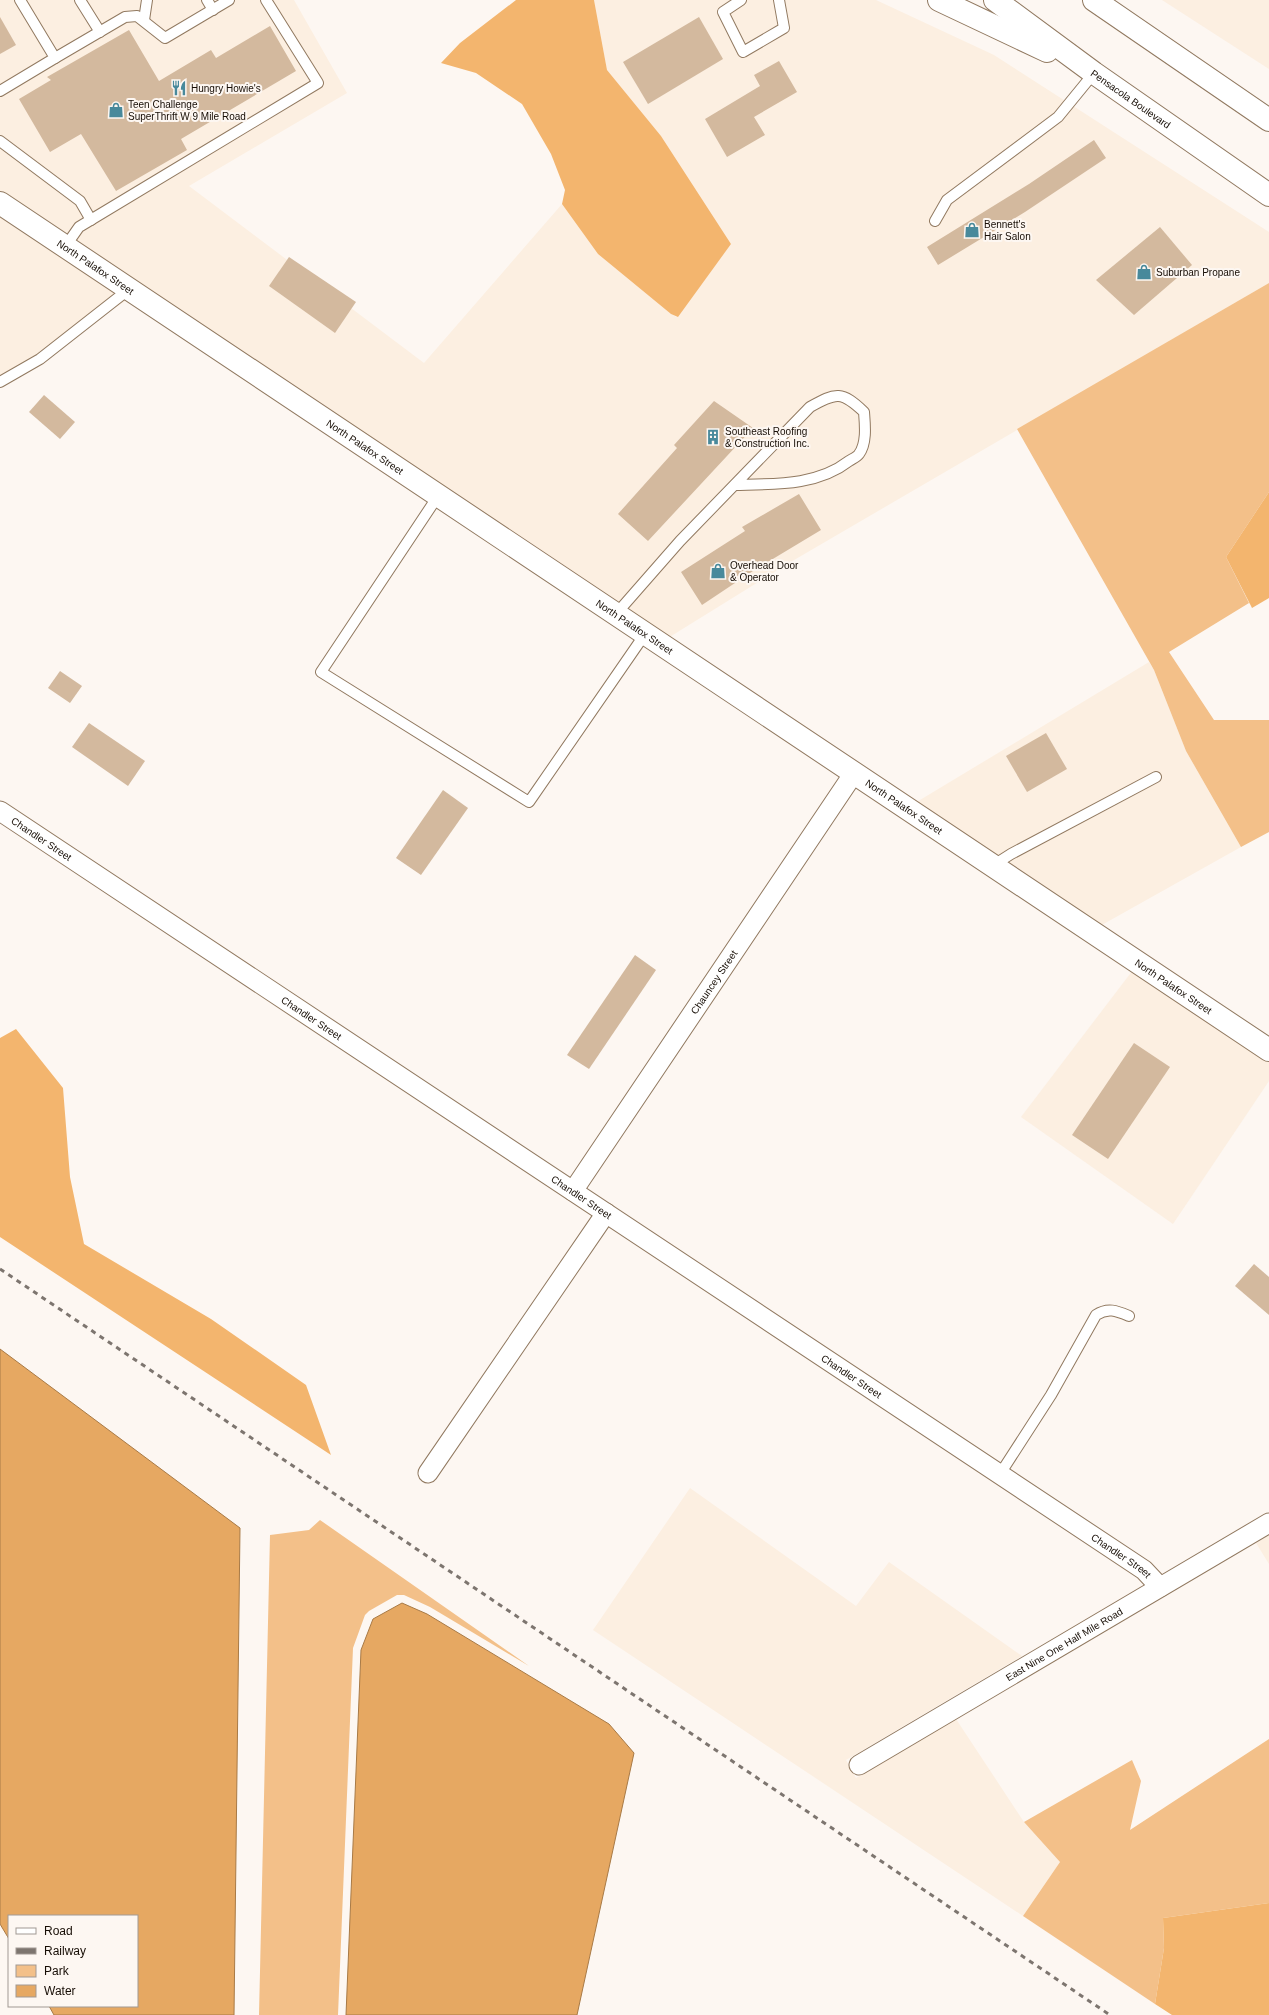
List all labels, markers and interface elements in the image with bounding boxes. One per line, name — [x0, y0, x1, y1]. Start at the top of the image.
street label: Pensacola Boulevard — [1089, 67, 1173, 130]
restaurant icon: Hungry Howie's — [170, 79, 188, 97]
place label: Hungry Howie's — [191, 83, 261, 94]
place label: Teen Challenge SuperThrift W 9 Mile Road — [128, 99, 246, 122]
shop icon: Teen Challenge SuperThrift W 9 Mile Road — [107, 101, 125, 119]
place label: Bennett's Hair Salon — [984, 219, 1031, 242]
shop icon: Bennett's Hair Salon — [963, 221, 981, 239]
street label: North Palafox Street — [55, 237, 136, 297]
shop icon: Suburban Propane — [1135, 263, 1153, 281]
place label: Suburban Propane — [1156, 267, 1240, 278]
street label: North Palafox Street — [325, 417, 406, 476]
place label: Southeast Roofing & Construction Inc. — [725, 426, 809, 449]
building icon: Southeast Roofing & Construction Inc. — [704, 428, 722, 446]
place label: Overhead Door & Operator — [730, 560, 799, 583]
shop icon: Overhead Door & Operator — [709, 562, 727, 580]
street label: North Palafox Street — [594, 597, 675, 656]
street label: North Palafox Street — [864, 777, 945, 836]
street label: Chandler Street — [9, 815, 74, 863]
street label: Chauncey Street — [688, 948, 739, 1016]
street label: North Palafox Street — [1133, 957, 1214, 1016]
street label: Chandler Street — [279, 994, 344, 1042]
street label: Chandler Street — [549, 1173, 614, 1221]
street label: Chandler Street — [819, 1352, 884, 1400]
street label: Chandler Street — [1089, 1531, 1154, 1580]
street label: East Nine One Half Mile Road — [1004, 1605, 1124, 1683]
legend — [8, 1915, 138, 2007]
text: Road — [44, 1924, 73, 1938]
text: Railway — [44, 1944, 86, 1958]
text: Park — [44, 1964, 70, 1978]
text: Water — [44, 1984, 76, 1998]

